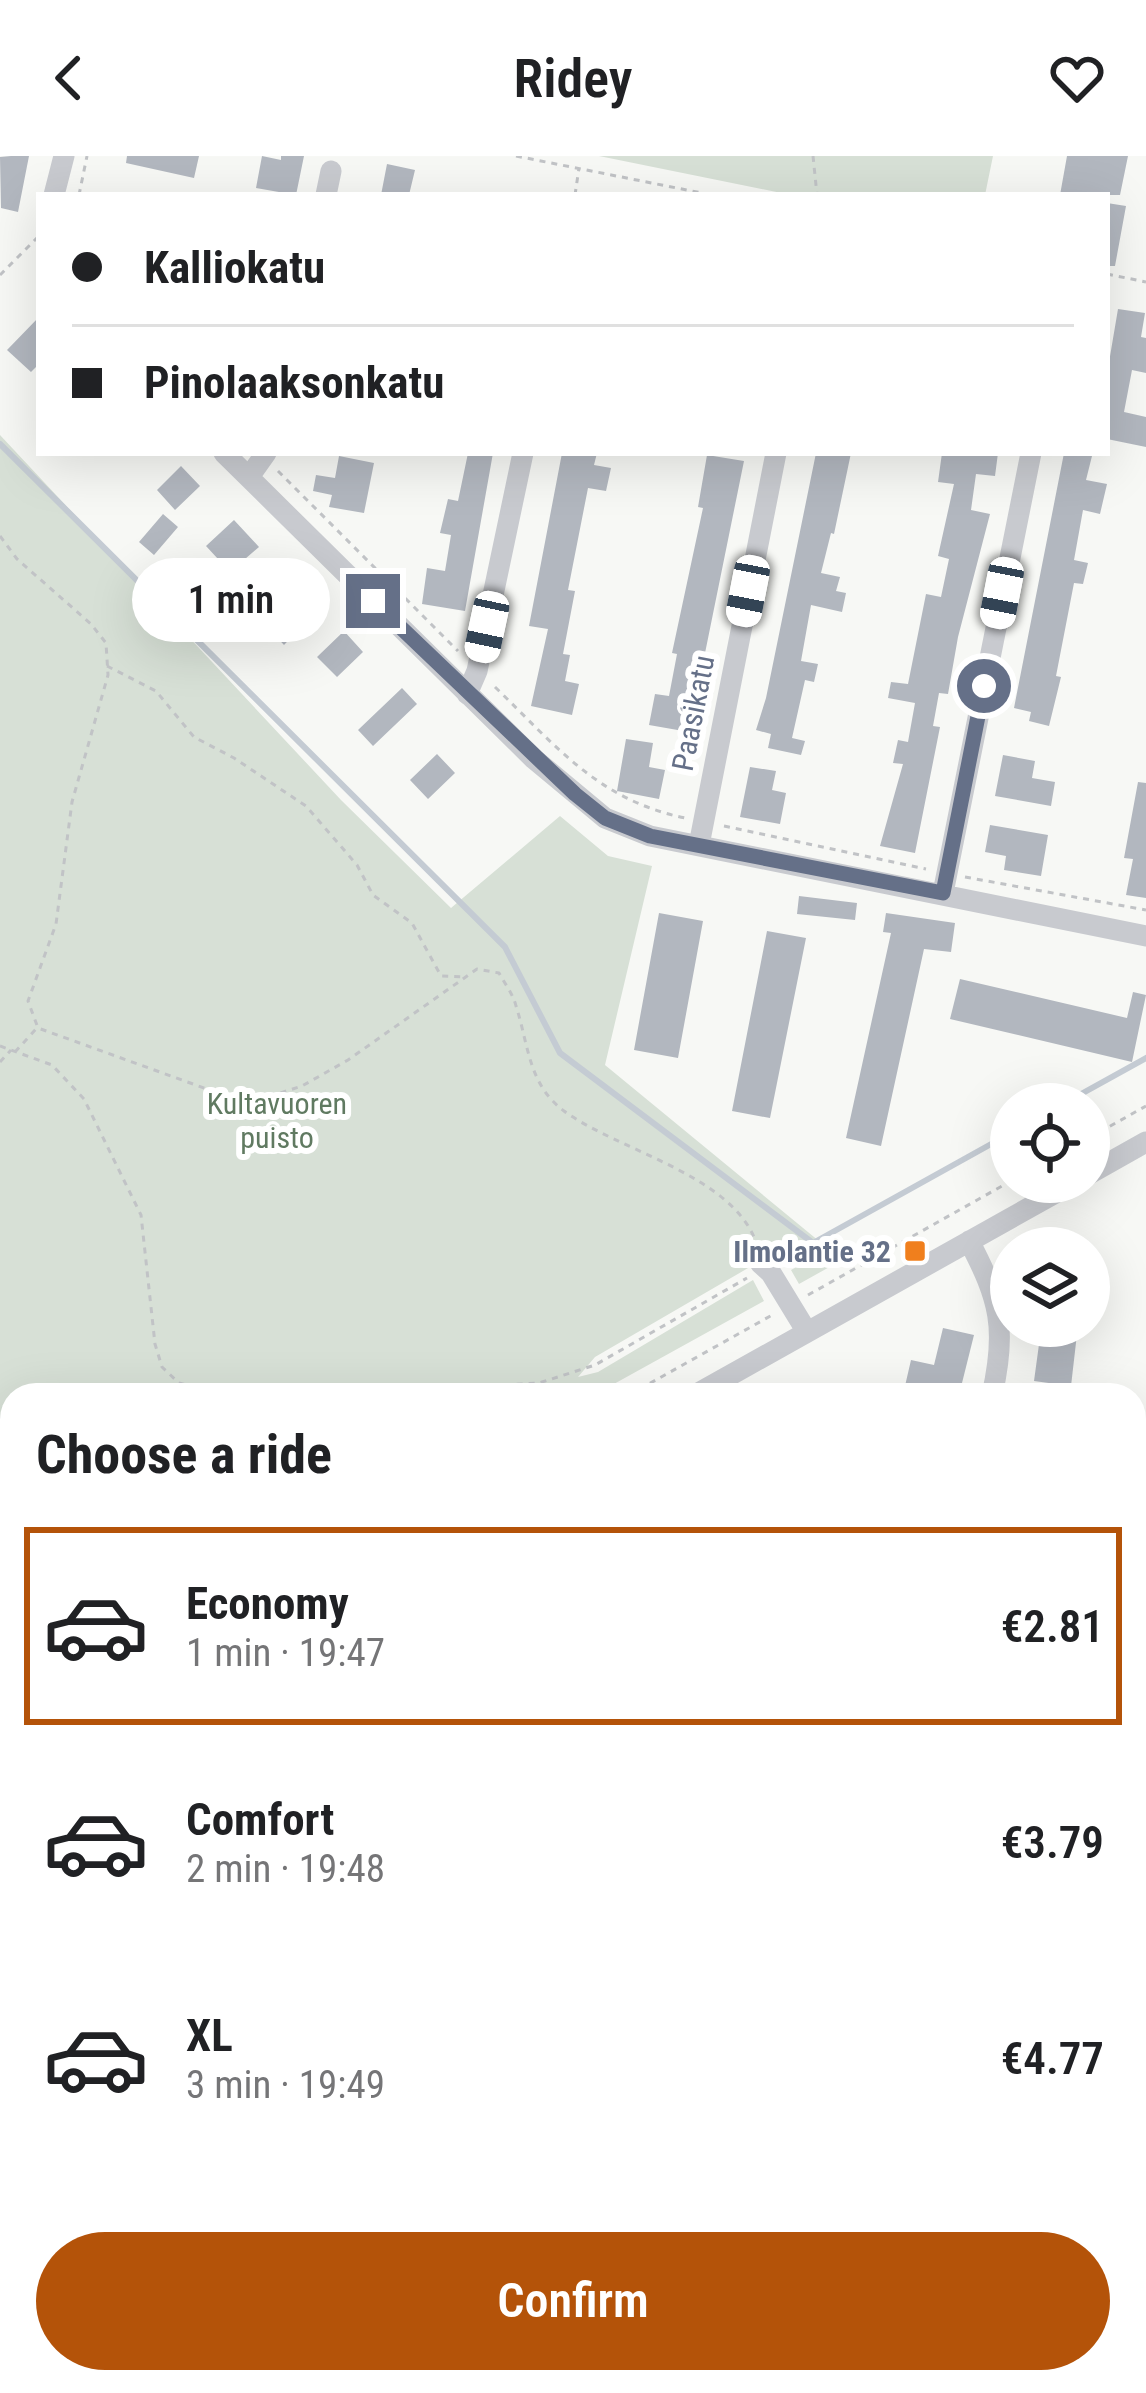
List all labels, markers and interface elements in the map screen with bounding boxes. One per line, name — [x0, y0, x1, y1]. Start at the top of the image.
icon: back — [36, 45, 102, 111]
icon: heart — [1044, 45, 1110, 111]
text: Ridey — [514, 47, 632, 110]
text: Kalliokatu — [144, 241, 325, 294]
text: Pinolaaksonkatu — [144, 356, 444, 409]
car — [723, 552, 773, 630]
car — [977, 554, 1027, 632]
callout: 1 min — [133, 559, 331, 643]
route end — [346, 574, 400, 628]
text: 1 min — [188, 577, 274, 623]
car — [462, 588, 512, 666]
street label: Paasikatu — [665, 652, 721, 774]
route start — [957, 659, 1011, 713]
map controls — [990, 1083, 1110, 1347]
button: locate — [990, 1083, 1110, 1203]
park label: Kultavuoren puisto — [207, 1086, 347, 1155]
button: layers — [990, 1227, 1110, 1347]
place label: Ilmolantie 32 — [733, 1234, 891, 1269]
marker: Ilmolantie 32 — [902, 1238, 928, 1264]
text: Choose a ride — [36, 1423, 332, 1486]
icon: car — [42, 1572, 150, 1680]
text: Economy — [186, 1577, 349, 1630]
text: €2.81 — [1001, 1600, 1104, 1653]
text: 1 min · 19:47 — [186, 1630, 385, 1676]
icon: car — [42, 1788, 150, 1896]
text: Comfort — [186, 1793, 334, 1846]
text: €3.79 — [1001, 1816, 1104, 1869]
text: 2 min · 19:48 — [186, 1846, 385, 1892]
icon: car — [42, 2004, 150, 2112]
text: XL — [186, 2009, 233, 2062]
text: €4.77 — [1001, 2032, 1104, 2085]
text: 3 min · 19:49 — [186, 2062, 385, 2108]
button: Confirm — [36, 2232, 1110, 2370]

